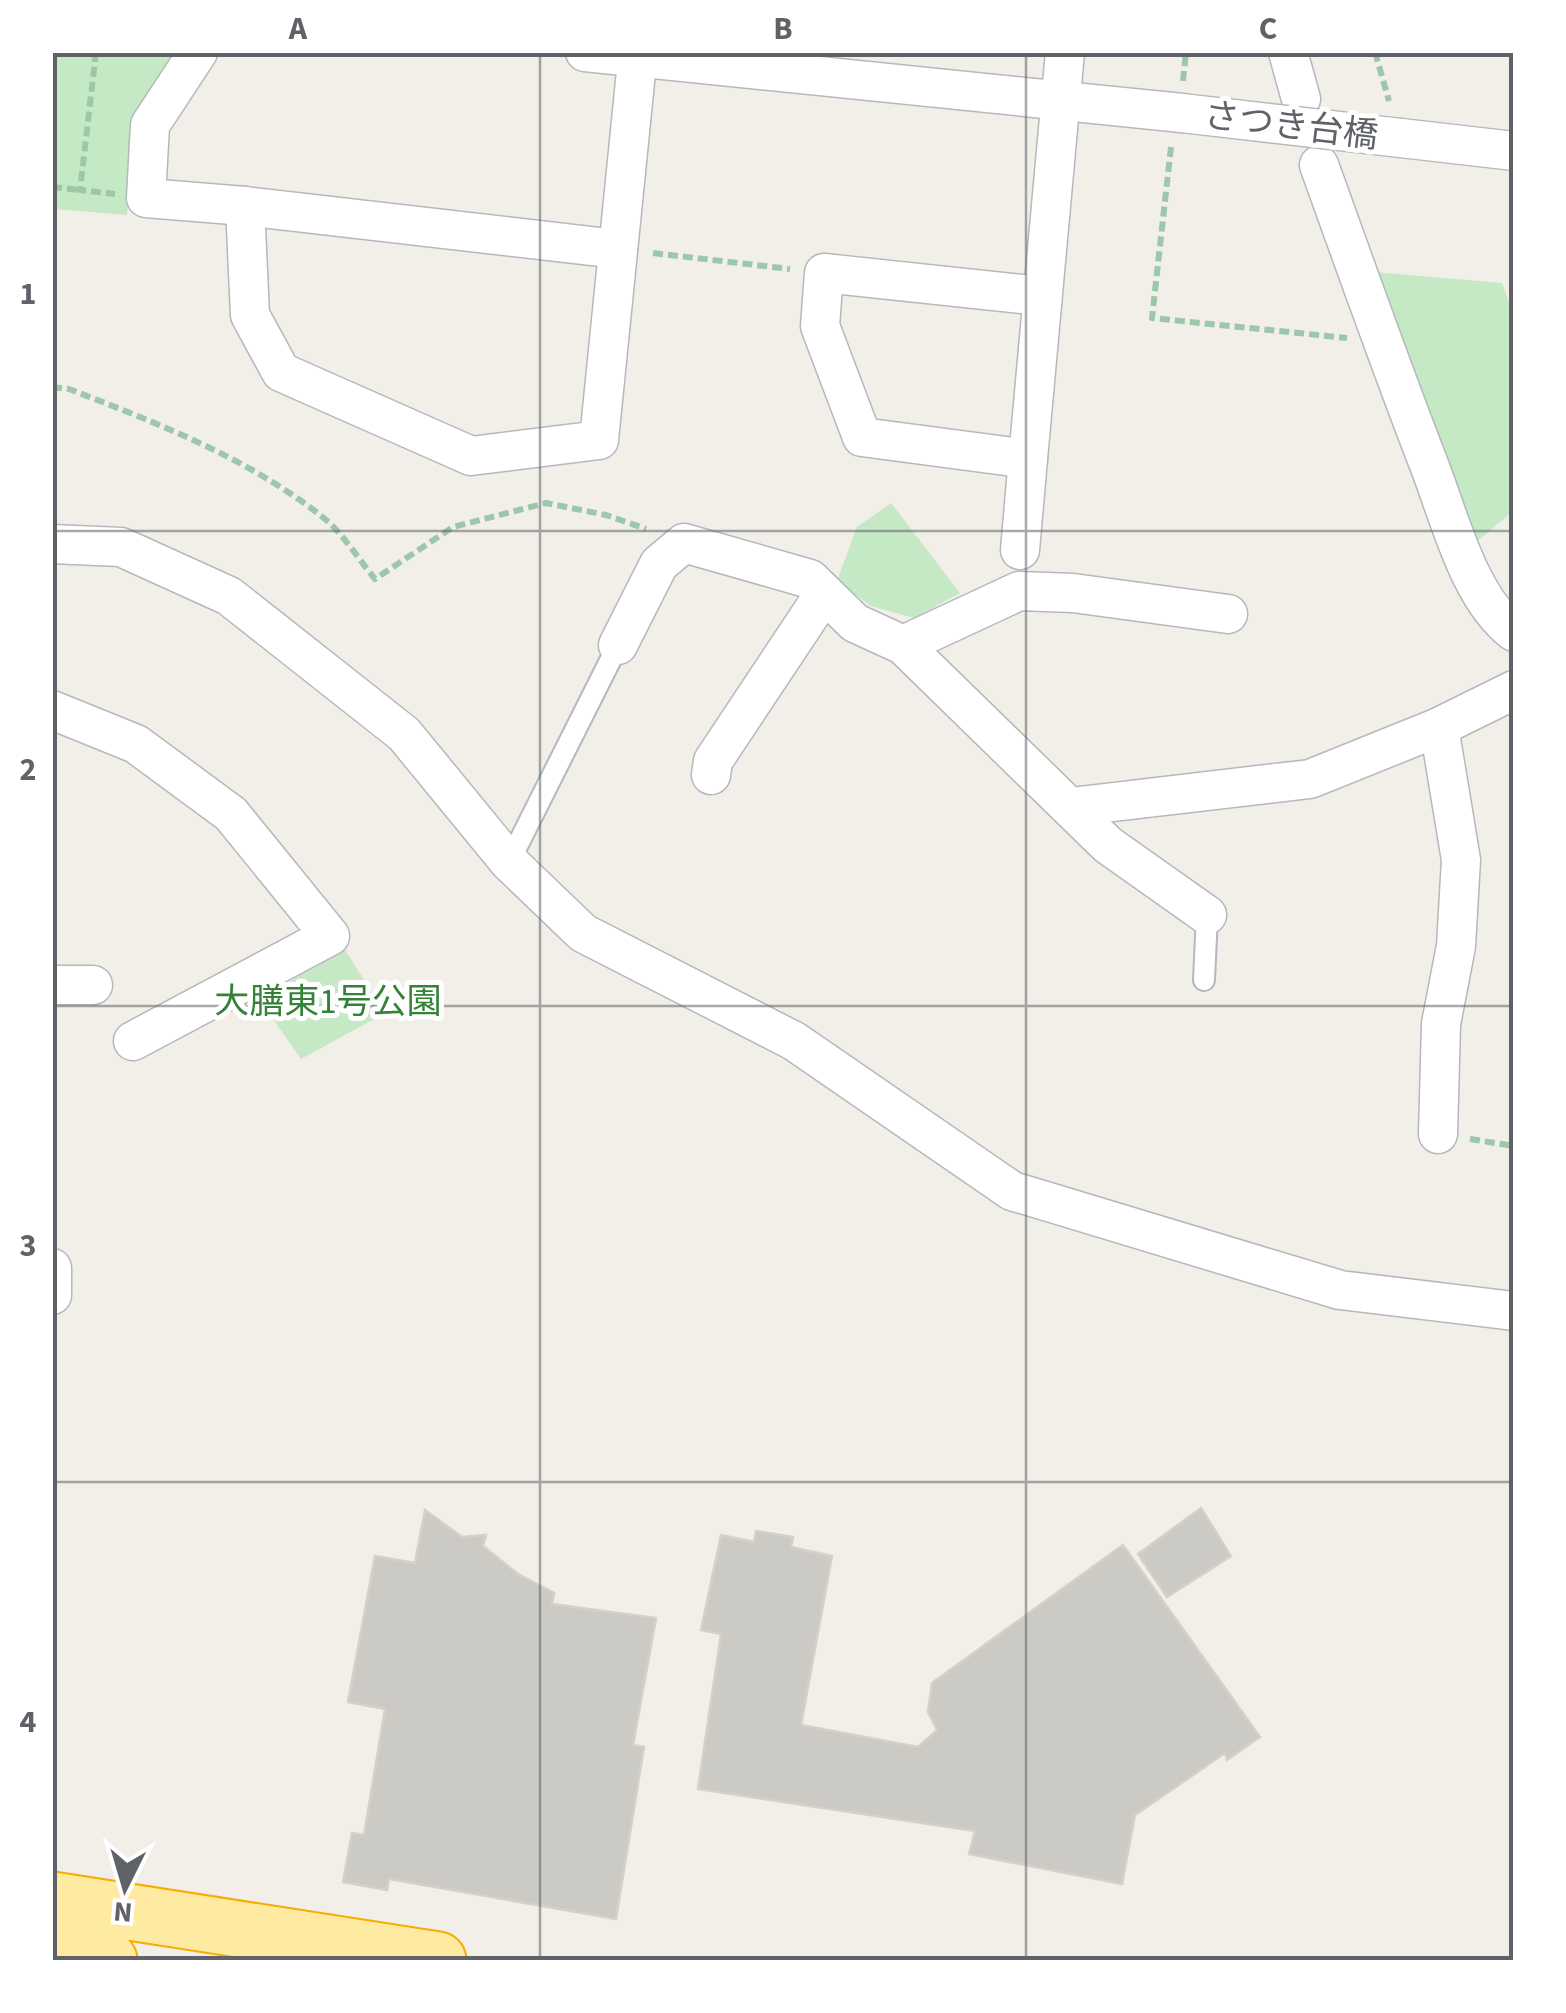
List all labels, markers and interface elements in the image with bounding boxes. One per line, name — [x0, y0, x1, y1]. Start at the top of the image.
text: A — [288, 6, 308, 52]
text: B — [773, 6, 793, 52]
text: C — [1259, 6, 1277, 52]
street label: さつき台橋 — [1201, 91, 1381, 161]
text: 1 — [20, 271, 36, 317]
text: 2 — [20, 747, 36, 793]
park label: 大膳東1号公園 — [214, 977, 442, 1027]
text: 3 — [20, 1223, 36, 1269]
text: 4 — [20, 1699, 37, 1745]
north arrow — [75, 1838, 175, 1938]
text: N — [112, 1891, 134, 1933]

